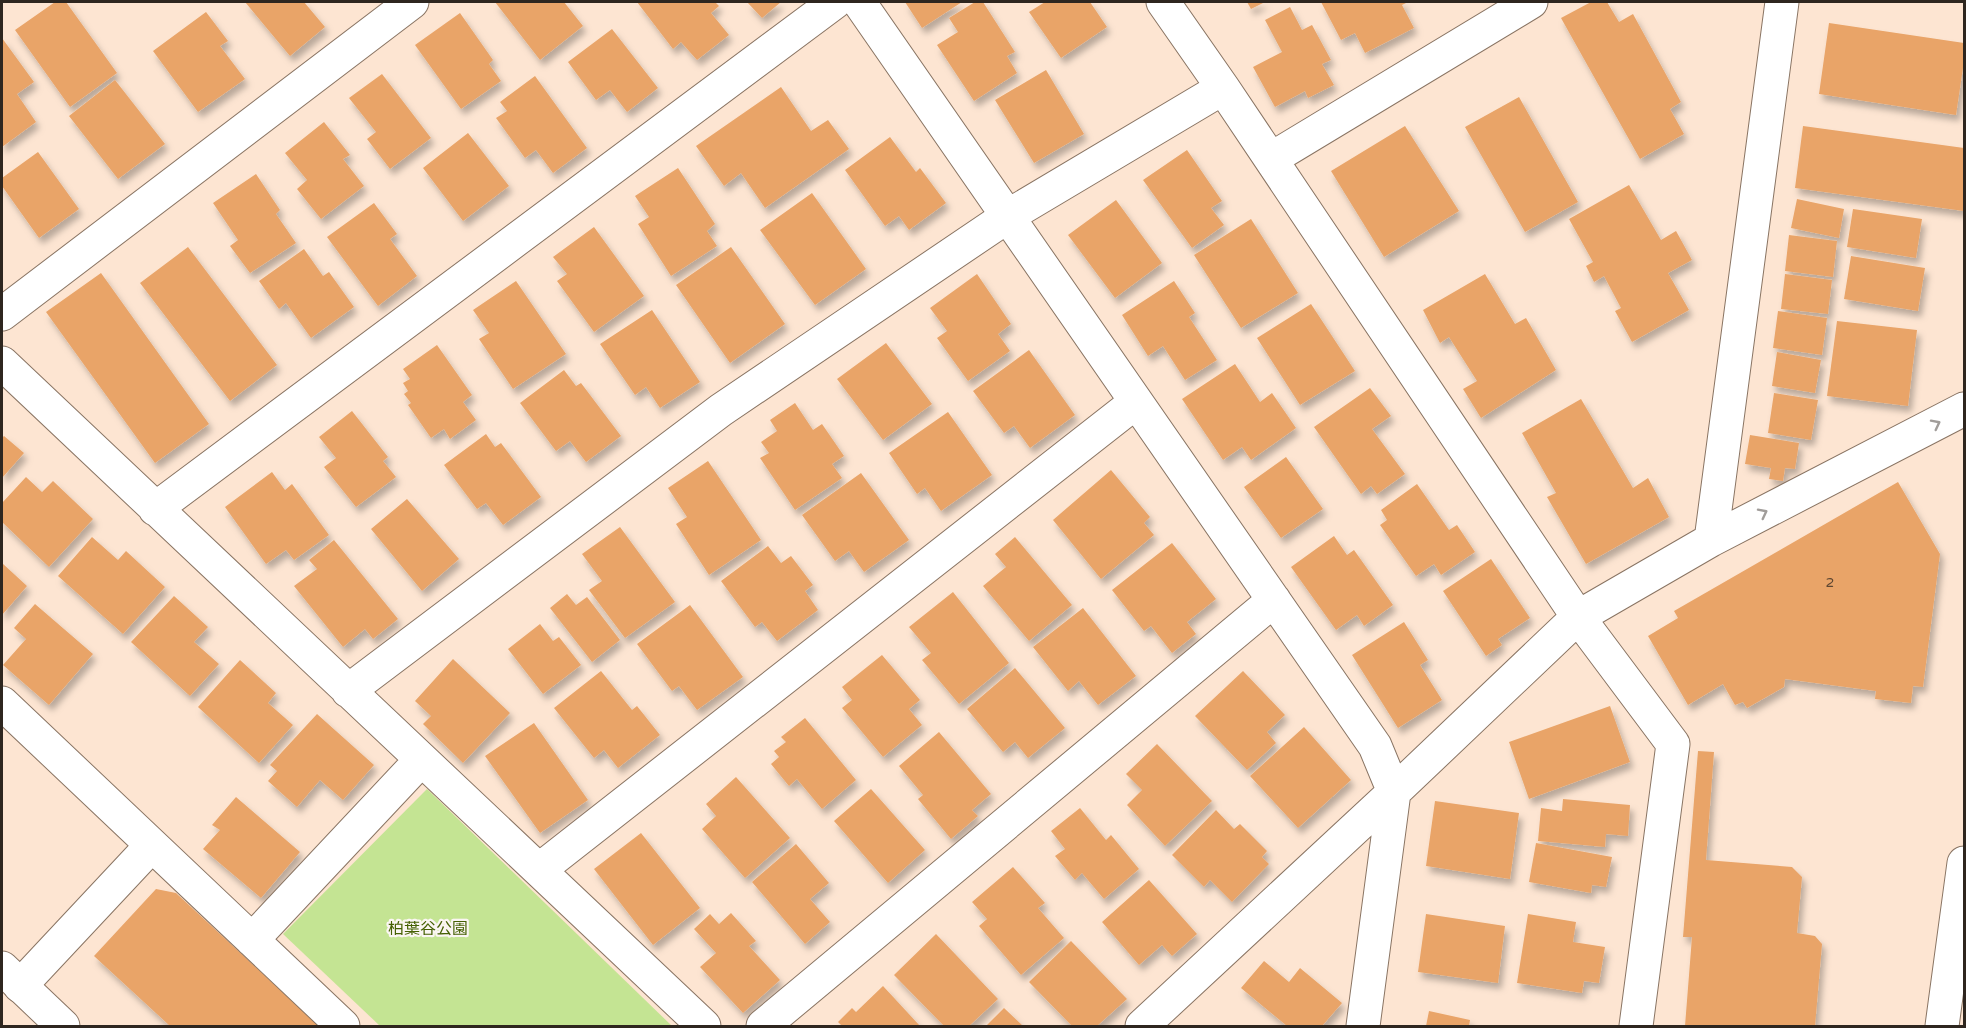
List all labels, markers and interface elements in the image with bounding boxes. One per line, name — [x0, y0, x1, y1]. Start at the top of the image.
one-way arrow — [1929, 419, 1940, 431]
one-way arrow — [1756, 509, 1767, 520]
house number: 2 — [1826, 574, 1834, 591]
park label: 柏葉谷公園 — [388, 919, 468, 939]

